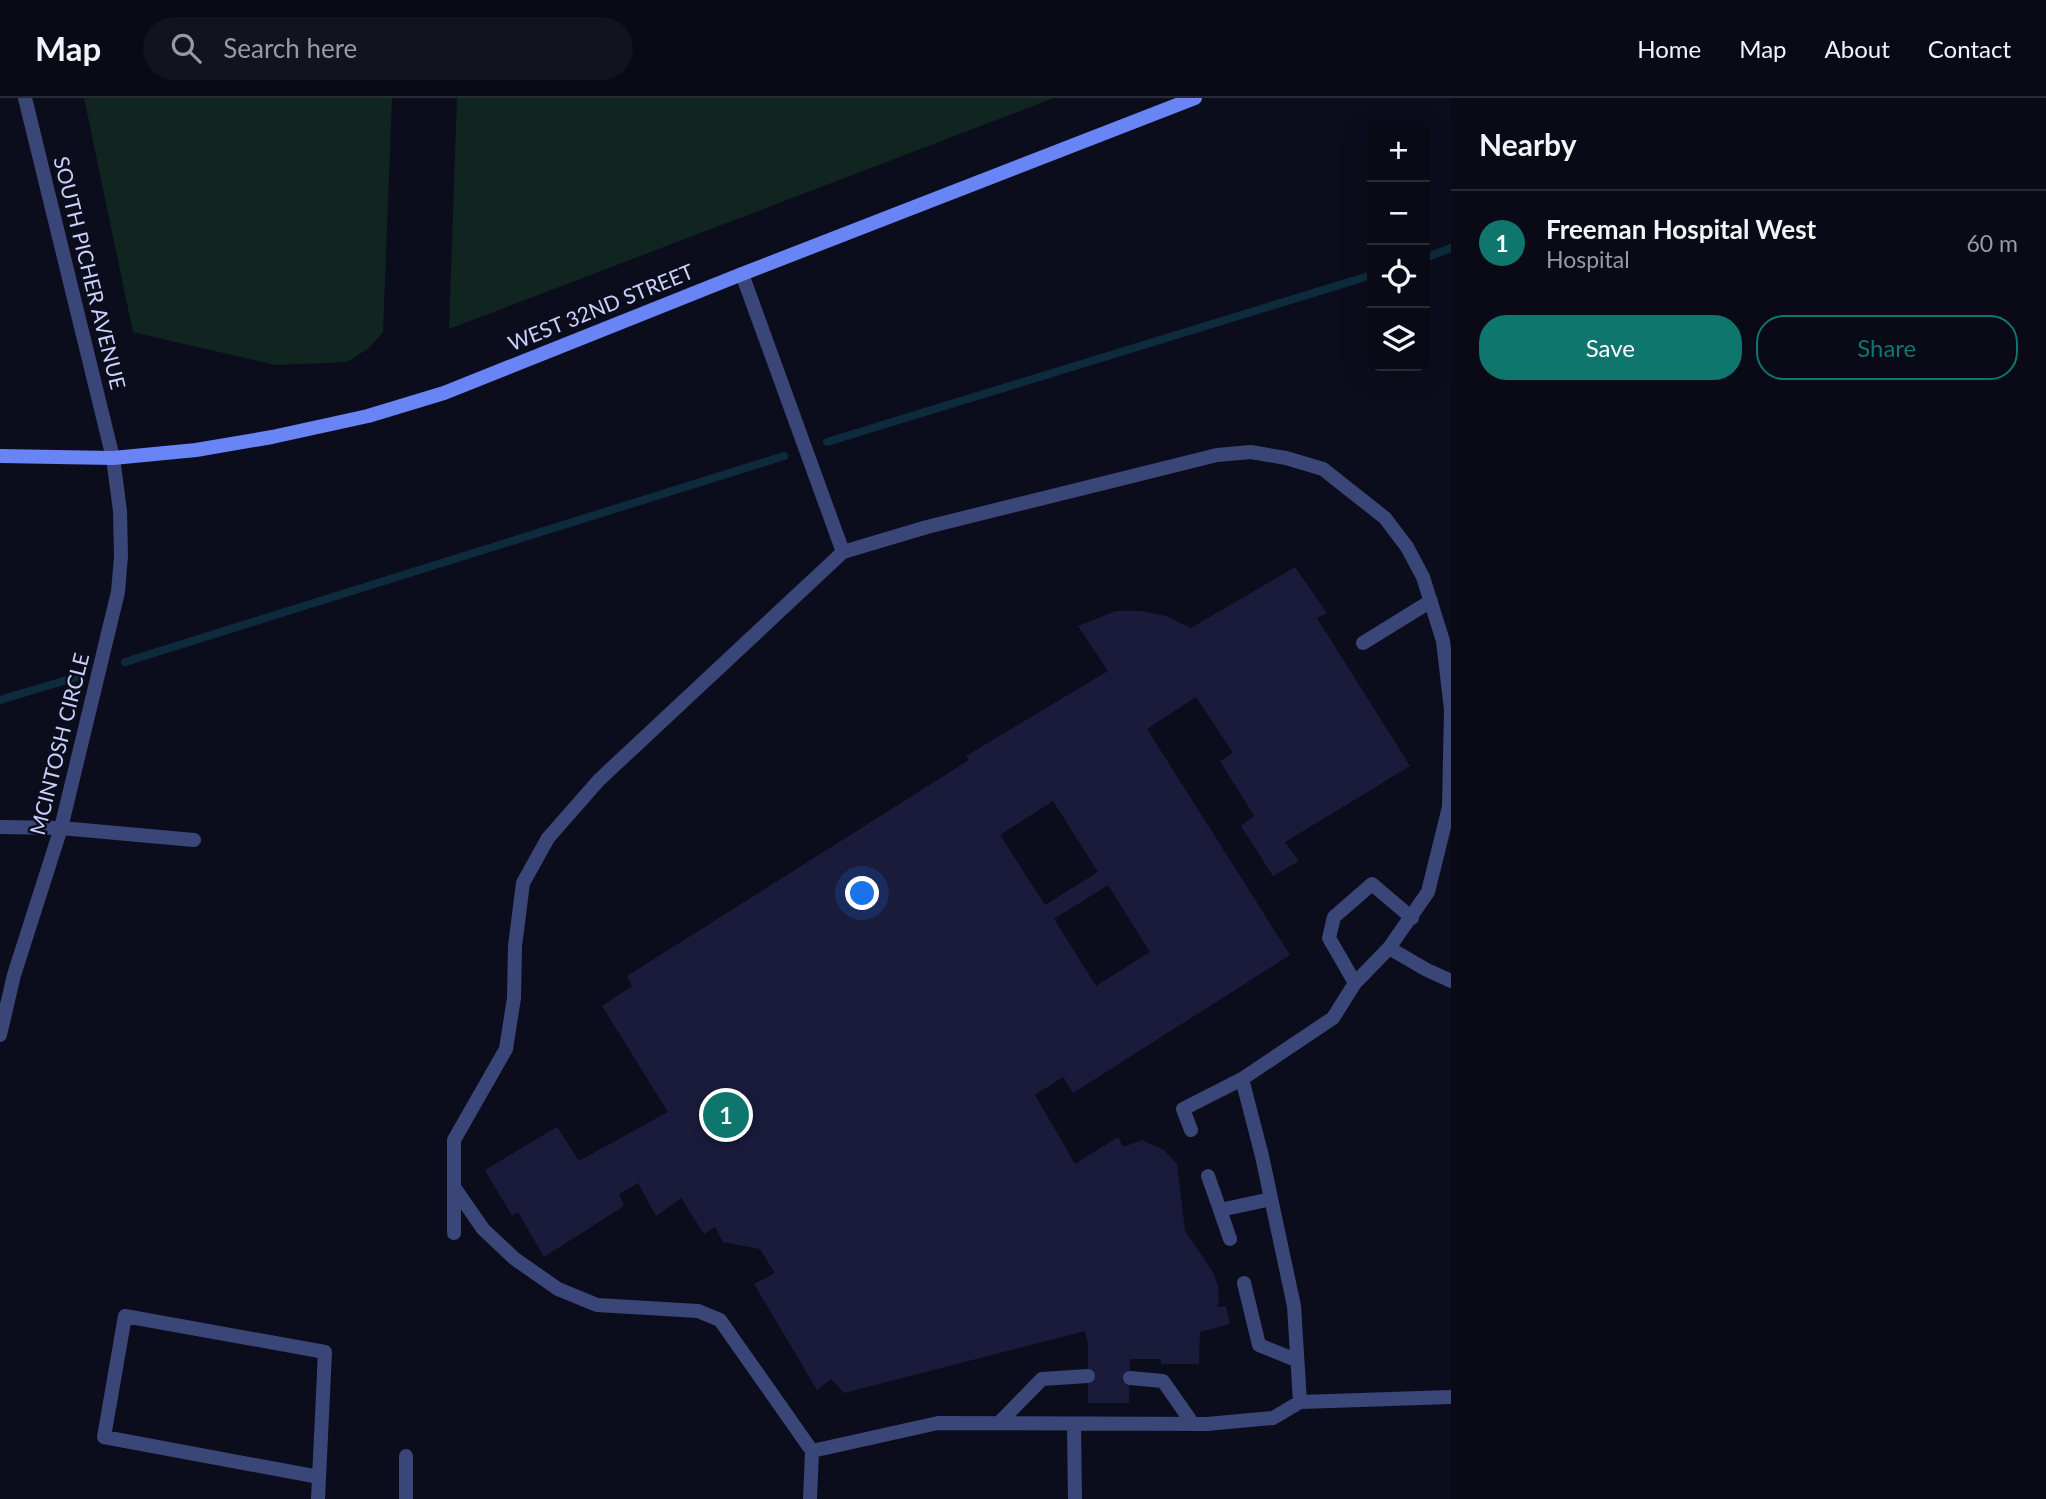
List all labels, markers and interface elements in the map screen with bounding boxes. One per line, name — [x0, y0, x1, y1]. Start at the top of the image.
search box — [143, 17, 633, 80]
text: Map — [35, 28, 101, 68]
icon: search — [167, 29, 205, 67]
text: Search here — [223, 32, 357, 64]
text: Home — [1637, 34, 1701, 63]
text: Map — [1739, 34, 1787, 63]
text: About — [1825, 34, 1890, 63]
text: Contact — [1928, 34, 2011, 63]
map controls — [1367, 119, 1430, 371]
button: + — [1367, 119, 1430, 182]
text: Nearby — [1479, 126, 1577, 162]
street label: SOUTH PICHER AVENUE — [49, 154, 131, 392]
button: − — [1367, 182, 1430, 245]
text: Freeman Hospital West — [1546, 213, 1816, 245]
text: 1 — [1495, 229, 1509, 257]
text: 60 m — [1967, 229, 2018, 257]
button: locate — [1367, 245, 1430, 308]
text: Hospital — [1546, 245, 1630, 273]
street label: WEST 32ND STREET — [504, 258, 697, 355]
button: layers — [1367, 308, 1430, 371]
button: Save — [1479, 315, 1742, 380]
button: Share — [1756, 315, 2018, 380]
street label: MCINTOSH CIRCLE — [24, 650, 93, 837]
your location — [845, 876, 879, 910]
pin: 1 — [703, 1089, 749, 1141]

